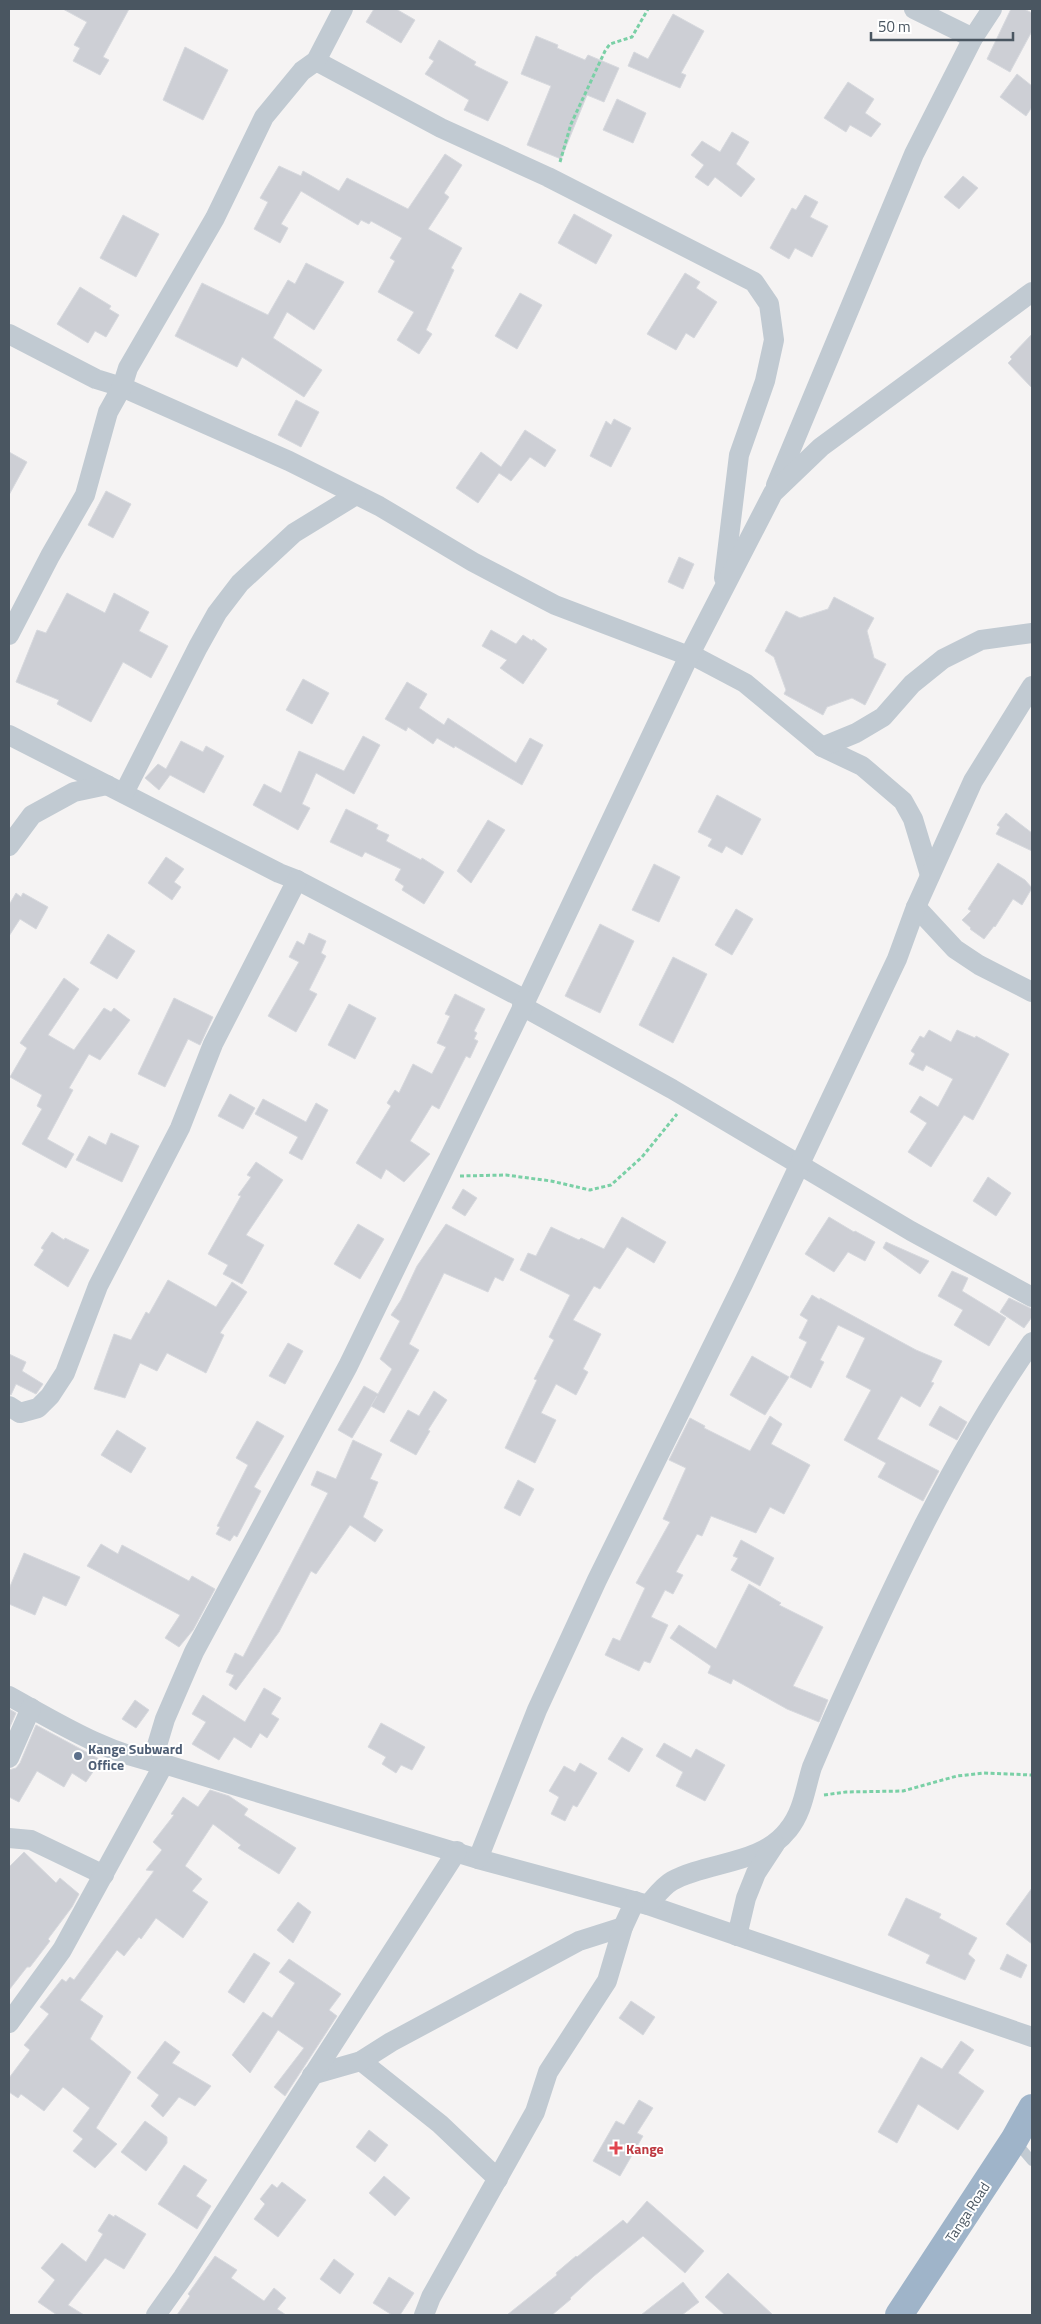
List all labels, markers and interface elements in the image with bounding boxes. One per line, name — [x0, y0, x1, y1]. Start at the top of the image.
scale bar — [871, 10, 1014, 42]
text: 50 m — [878, 15, 911, 38]
place label: Kange Subward Office — [88, 1738, 183, 1775]
marker: Kange Subward Office — [72, 1750, 84, 1762]
place label: Kange — [626, 2138, 664, 2159]
marker: Kange — [610, 2142, 622, 2154]
street label: Tanga Road — [940, 2178, 994, 2246]

